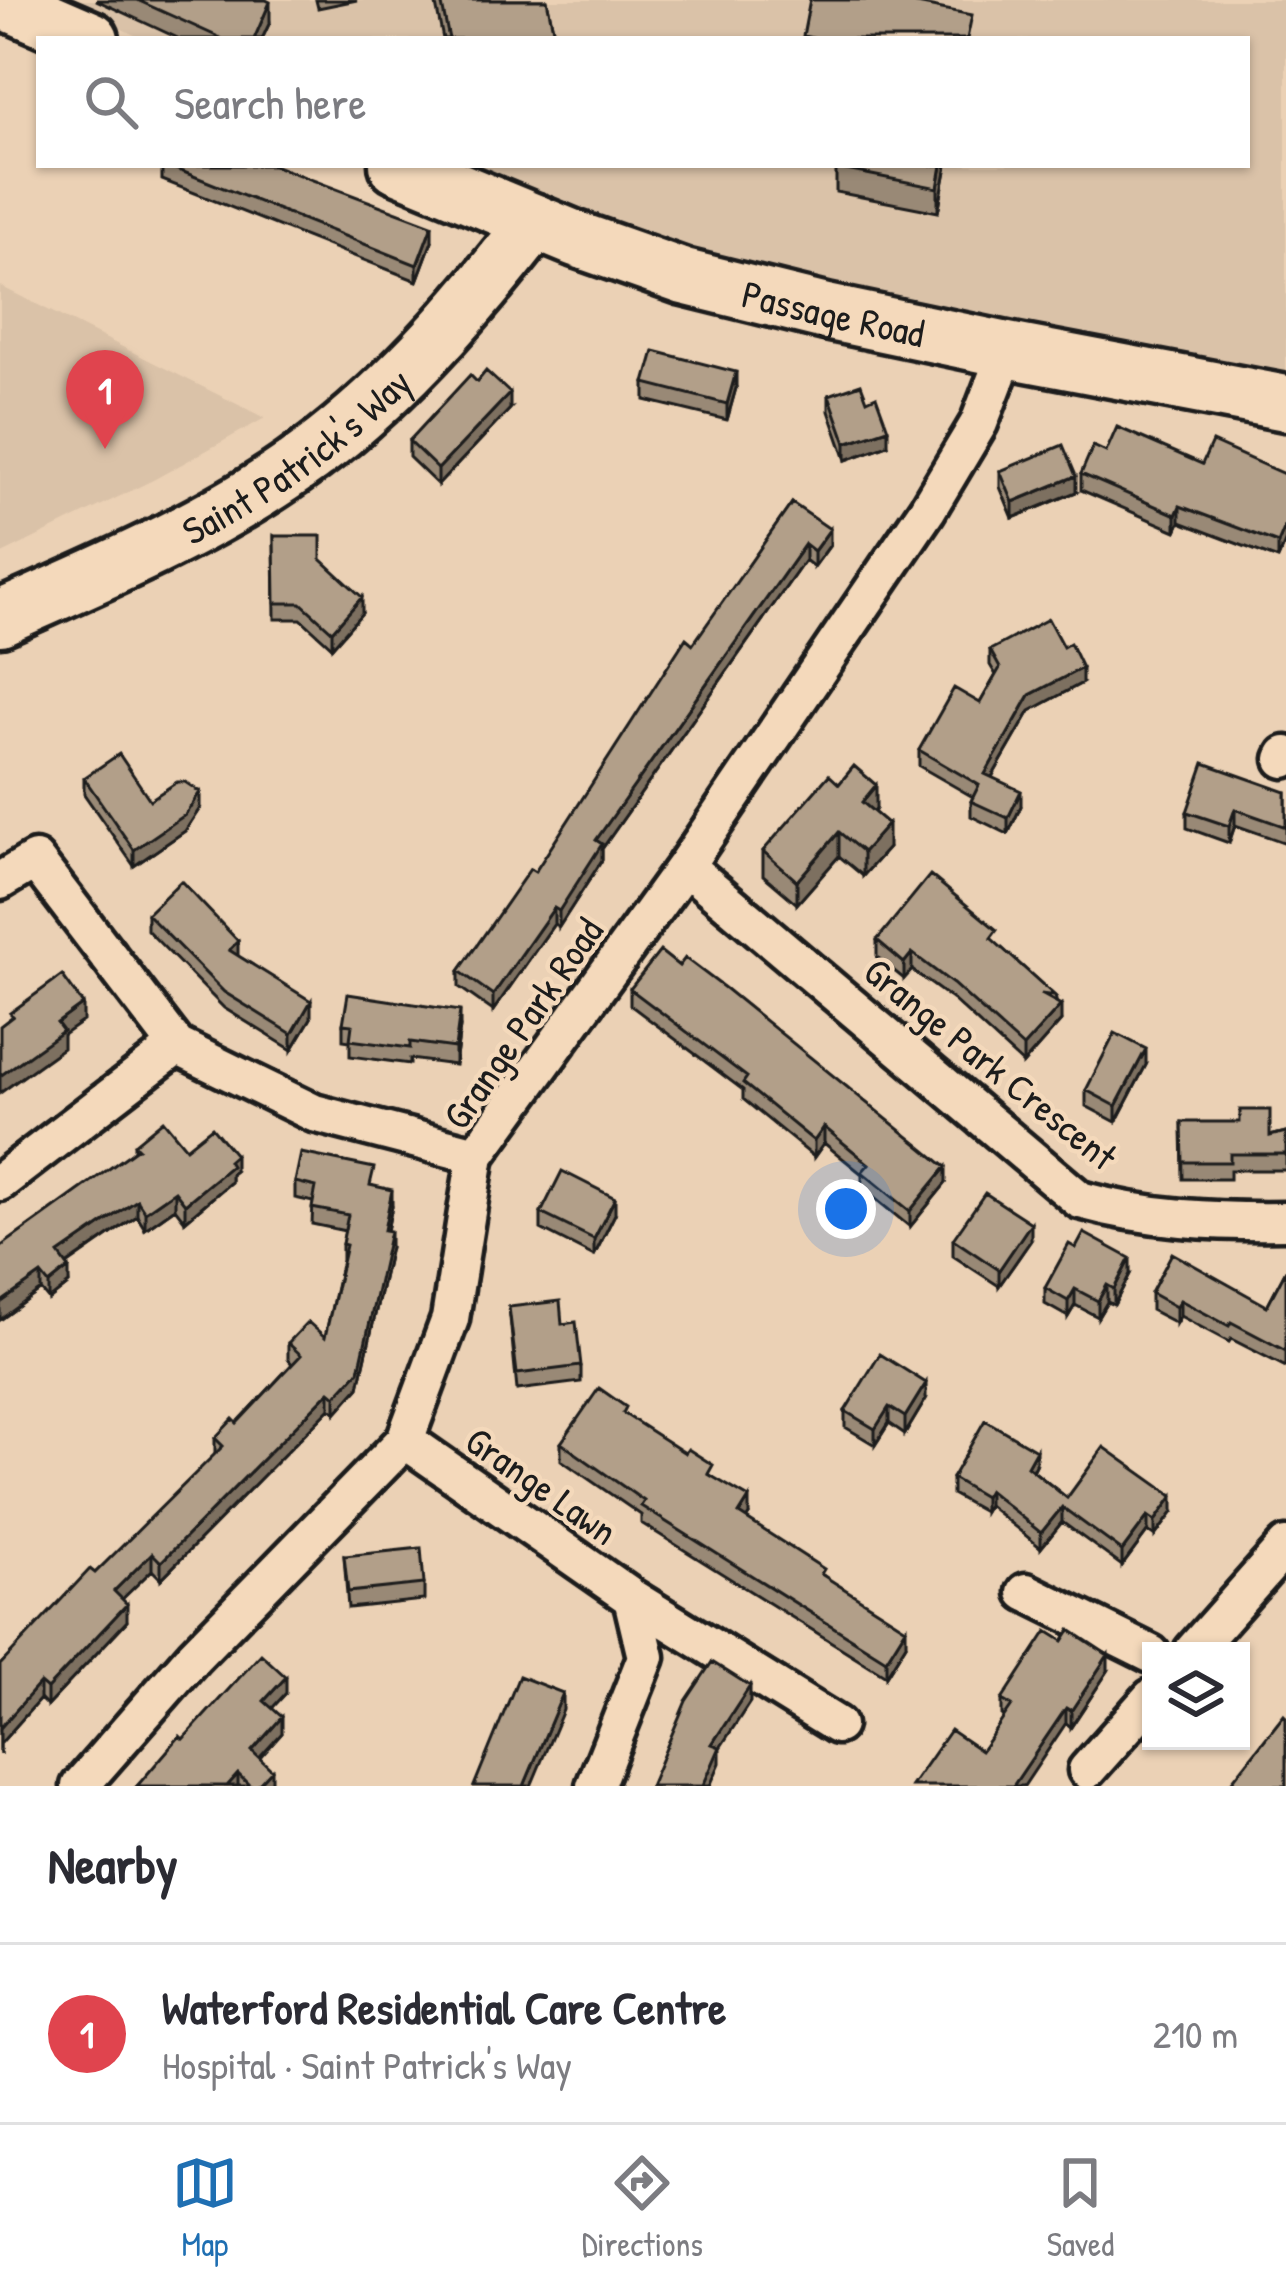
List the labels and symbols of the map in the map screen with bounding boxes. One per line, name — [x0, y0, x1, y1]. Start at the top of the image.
street label: Passage Road — [737, 266, 929, 359]
pin: 1 — [66, 350, 144, 449]
street label: Saint Patrick's Way — [172, 356, 422, 556]
street label: Grange Park Road — [430, 907, 614, 1139]
street label: Grange Park Crescent — [853, 944, 1129, 1182]
your location — [816, 1179, 876, 1239]
street label: Grange Lawn — [456, 1413, 628, 1557]

